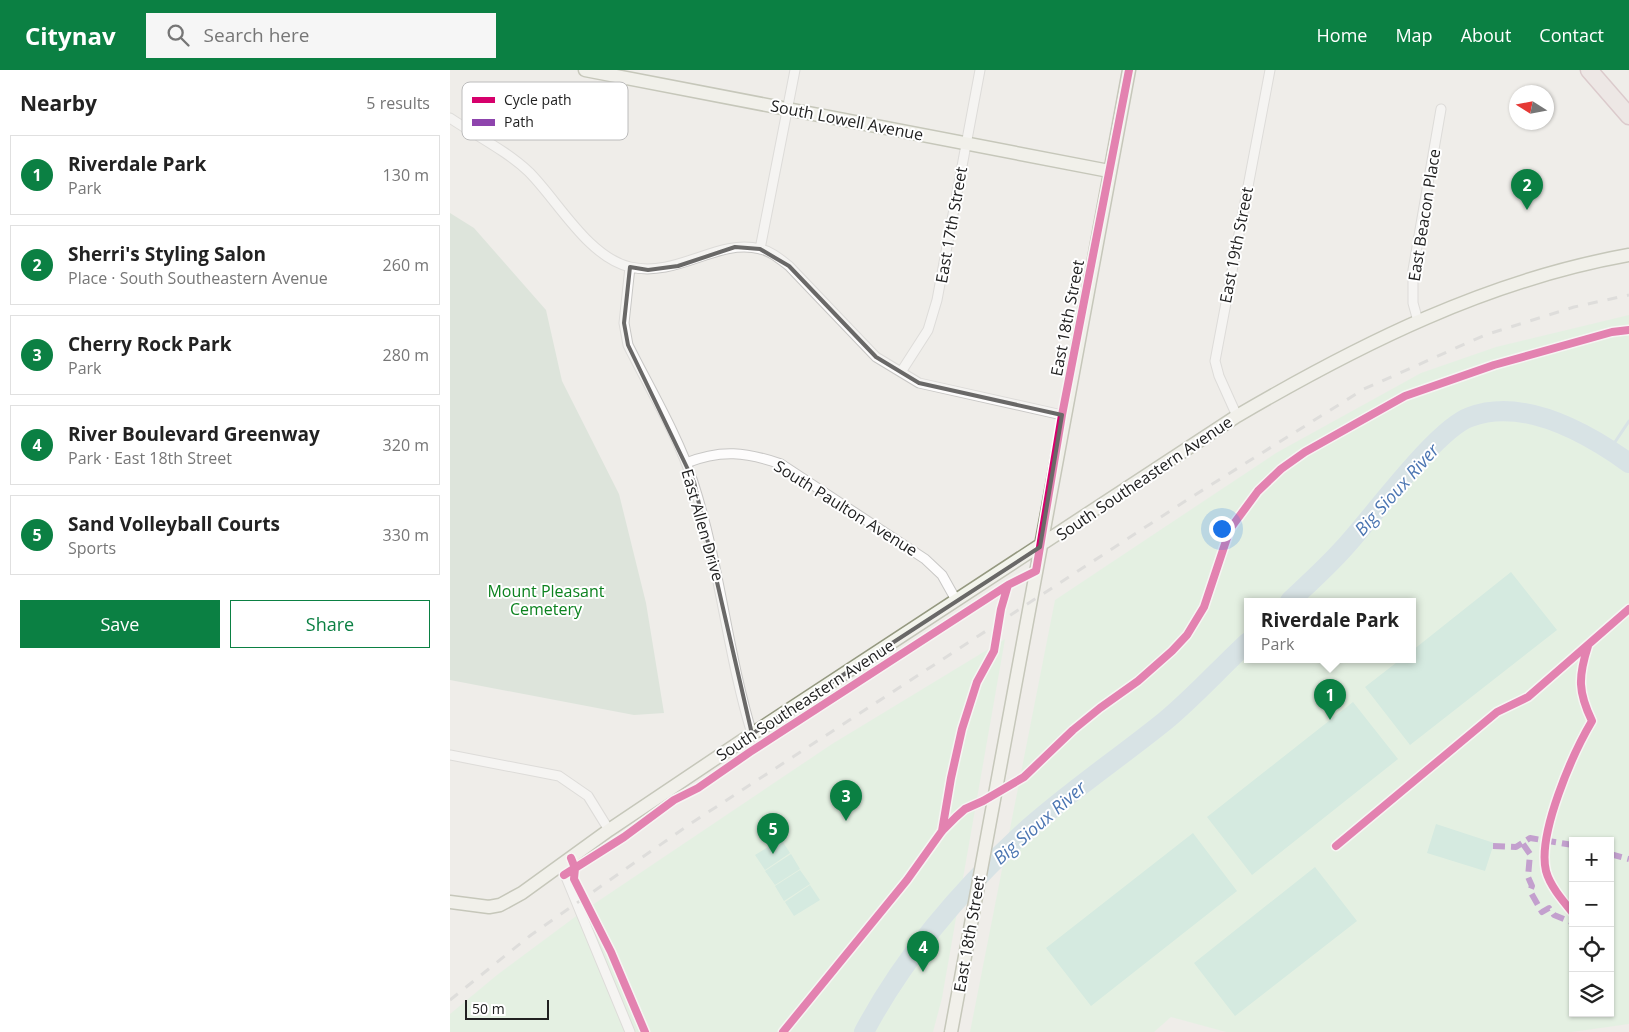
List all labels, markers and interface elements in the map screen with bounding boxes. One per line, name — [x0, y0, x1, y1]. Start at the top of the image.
search box — [146, 13, 496, 58]
text: Citynav — [25, 19, 116, 52]
icon: search — [164, 21, 192, 49]
text: Search here — [204, 22, 309, 48]
text: Home — [1317, 23, 1367, 47]
text: Map — [1395, 23, 1433, 47]
text: About — [1461, 23, 1511, 47]
text: Contact — [1539, 23, 1604, 47]
legend — [462, 82, 628, 140]
north arrow — [1509, 85, 1554, 130]
text: Nearby — [20, 89, 97, 117]
text: Cycle path — [504, 90, 572, 109]
text: 5 results — [366, 92, 430, 114]
street label: South Lowell Avenue — [769, 94, 925, 146]
text: Path — [504, 112, 534, 131]
street label: East Beacon Place — [1403, 147, 1445, 283]
text: Riverdale Park — [68, 151, 206, 177]
text: 1 — [32, 164, 42, 186]
text: 130 m — [383, 164, 429, 186]
street label: East 17th Street — [930, 165, 972, 285]
pin: 2 — [1511, 169, 1543, 210]
text: Park — [68, 177, 101, 199]
street label: East 19th Street — [1214, 185, 1258, 305]
text: Sherri's Styling Salon — [68, 241, 266, 267]
text: 2 — [32, 254, 42, 276]
text: 260 m — [383, 254, 429, 276]
street label: East 18th Street — [1045, 258, 1089, 378]
text: Place · South Southeastern Avenue — [68, 267, 328, 289]
text: Cherry Rock Park — [68, 331, 231, 357]
text: 3 — [32, 344, 42, 366]
text: 280 m — [383, 344, 429, 366]
text: Park — [68, 357, 101, 379]
street label: South Southeastern Avenue — [1052, 411, 1236, 545]
text: River Boulevard Greenway — [68, 421, 320, 447]
text: 4 — [32, 434, 42, 456]
text: 320 m — [383, 434, 429, 456]
water label: Big Sioux River — [1349, 438, 1445, 540]
text: Park · East 18th Street — [68, 447, 232, 469]
street label: South Paulton Avenue — [770, 455, 922, 561]
street label: East Allen Drive — [676, 466, 730, 584]
text: Sand Volleyball Courts — [68, 511, 280, 537]
your location — [1209, 516, 1235, 542]
text: 5 — [32, 524, 42, 546]
text: 330 m — [383, 524, 429, 546]
text: Sports — [68, 537, 116, 559]
park label: Mount Pleasant Cemetery — [487, 580, 605, 620]
popup — [1244, 598, 1416, 663]
button: Save — [20, 600, 220, 648]
button: Share — [230, 600, 430, 648]
text: Riverdale Park — [1261, 607, 1399, 633]
text: Park — [1261, 633, 1294, 655]
street label: South Southeastern Avenue — [712, 634, 898, 766]
pin: 1 — [1314, 679, 1346, 720]
water label: Big Sioux River — [988, 775, 1092, 869]
pin: 3 — [830, 780, 862, 821]
pin: 5 — [757, 813, 789, 854]
map controls — [1569, 837, 1614, 1017]
button: + — [1569, 837, 1614, 882]
street label: East 18th Street — [948, 874, 990, 994]
button: − — [1569, 882, 1614, 927]
button: locate — [1569, 927, 1614, 972]
pin: 4 — [907, 931, 939, 972]
button: layers — [1569, 972, 1614, 1017]
scale bar — [465, 997, 549, 1020]
text: 50 m — [472, 999, 505, 1018]

